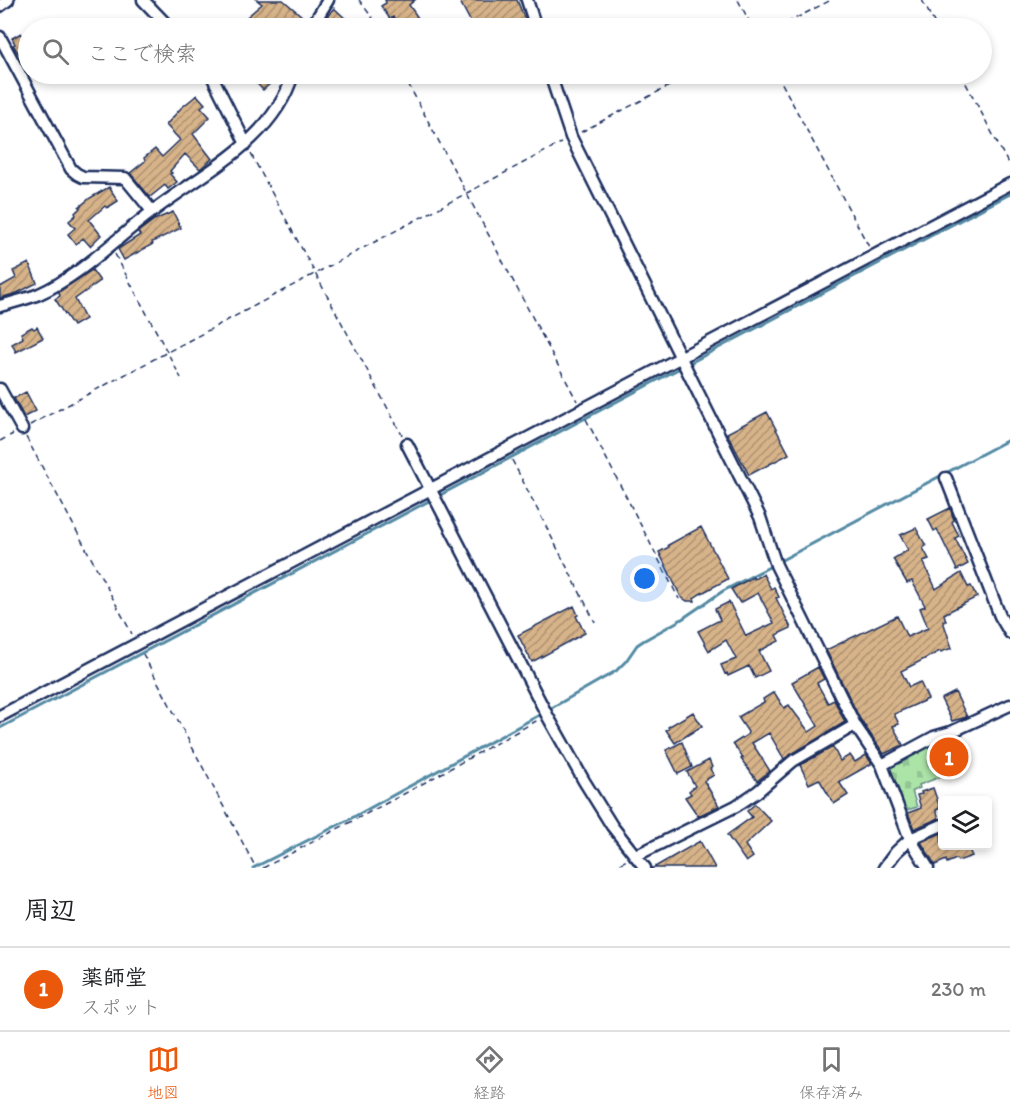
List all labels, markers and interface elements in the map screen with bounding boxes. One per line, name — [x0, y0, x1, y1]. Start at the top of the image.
search box — [18, 18, 992, 84]
icon: search — [39, 35, 72, 68]
text: ここで検索 — [87, 40, 197, 67]
your location — [630, 564, 659, 593]
pin: 1 — [930, 734, 968, 780]
map controls — [938, 796, 992, 850]
button: layers — [938, 796, 992, 850]
text: 周辺 — [24, 894, 76, 926]
text: 薬師堂 — [81, 964, 147, 991]
text: 1 — [39, 977, 48, 1001]
text: 230 m — [931, 977, 986, 1001]
text: スポット — [81, 995, 161, 1019]
tab: 地図 — [147, 1043, 180, 1103]
tab: 経路 — [473, 1043, 506, 1103]
tab: 保存済み — [799, 1043, 863, 1103]

